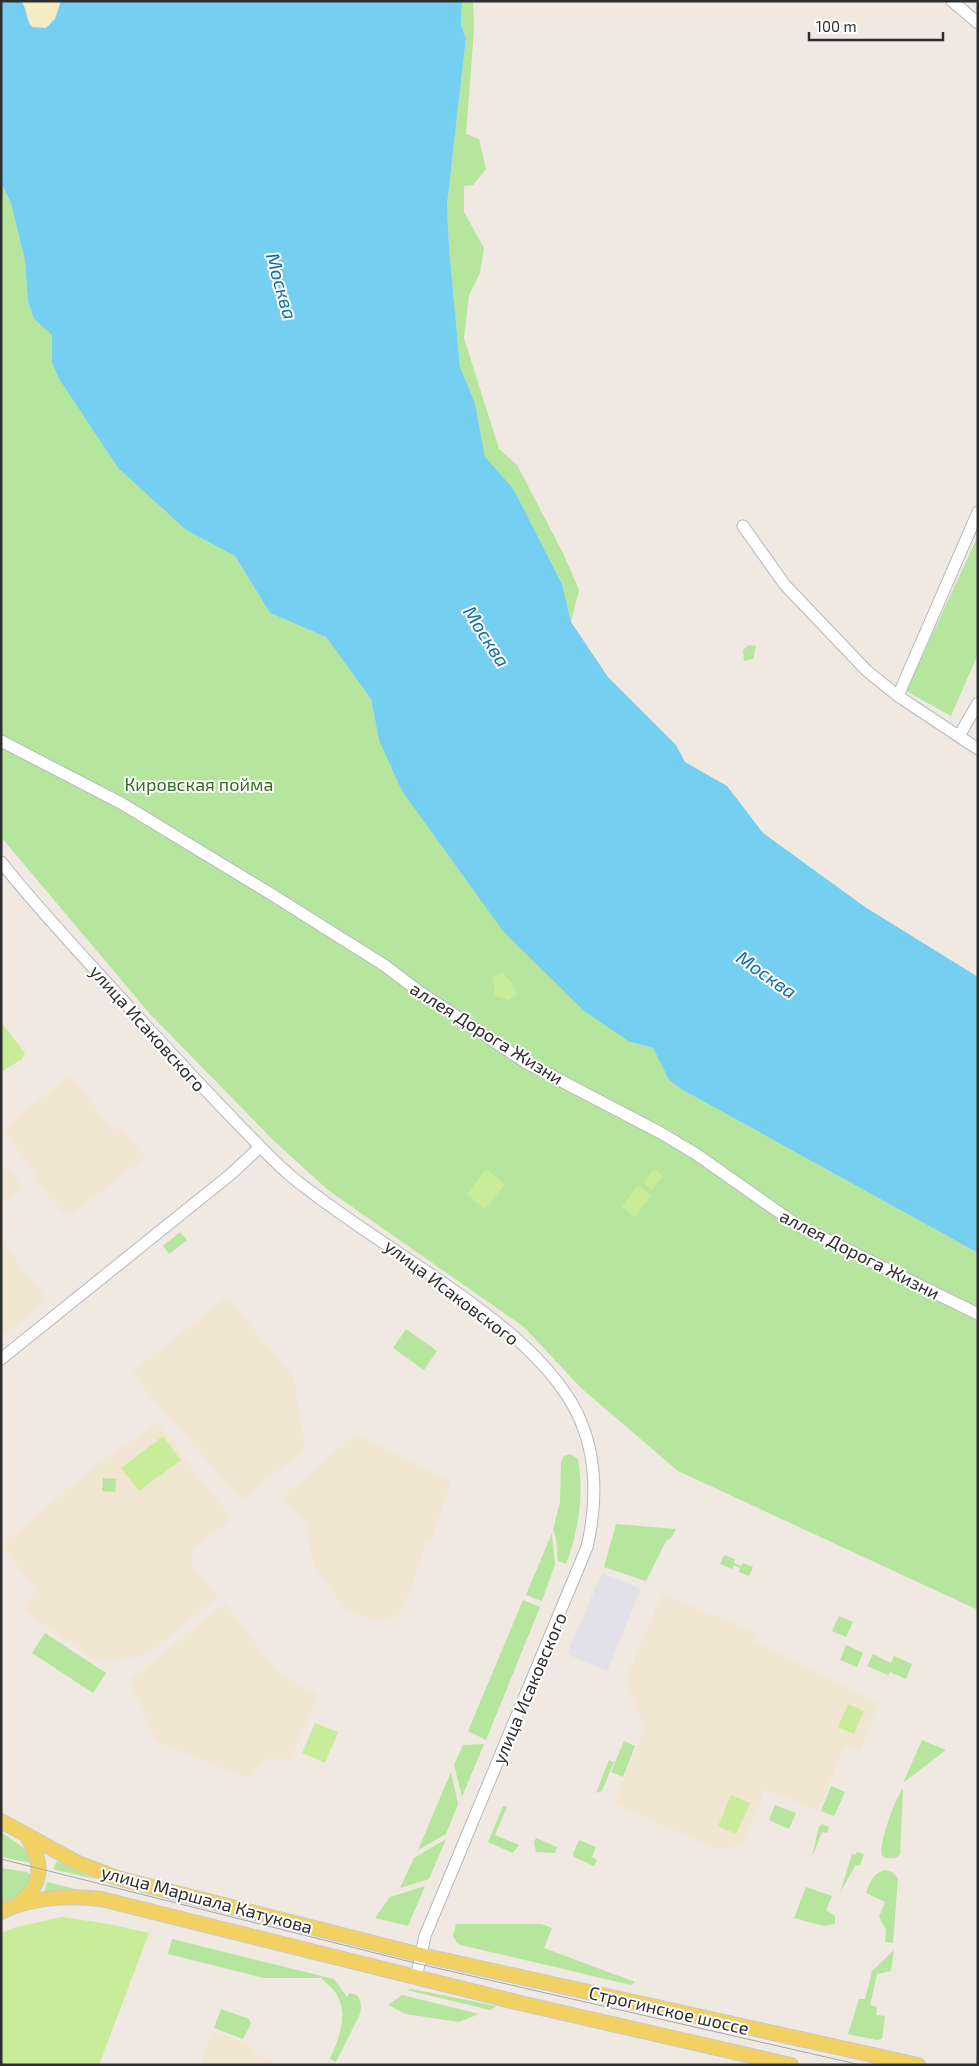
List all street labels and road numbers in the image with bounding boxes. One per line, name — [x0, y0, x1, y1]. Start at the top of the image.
street label: улица Исаковского — [85, 960, 211, 1096]
street label: аллея Дорога Жизни — [406, 977, 568, 1089]
street label: аллея Дорога Жизни — [776, 1204, 944, 1304]
street label: улица Исаковского — [381, 1234, 523, 1350]
street label: улица Исаковского — [487, 1609, 571, 1767]
street label: улица Маршала Катукова — [99, 1860, 315, 1938]
street label: Строгинское шоссе — [587, 1981, 751, 2039]

